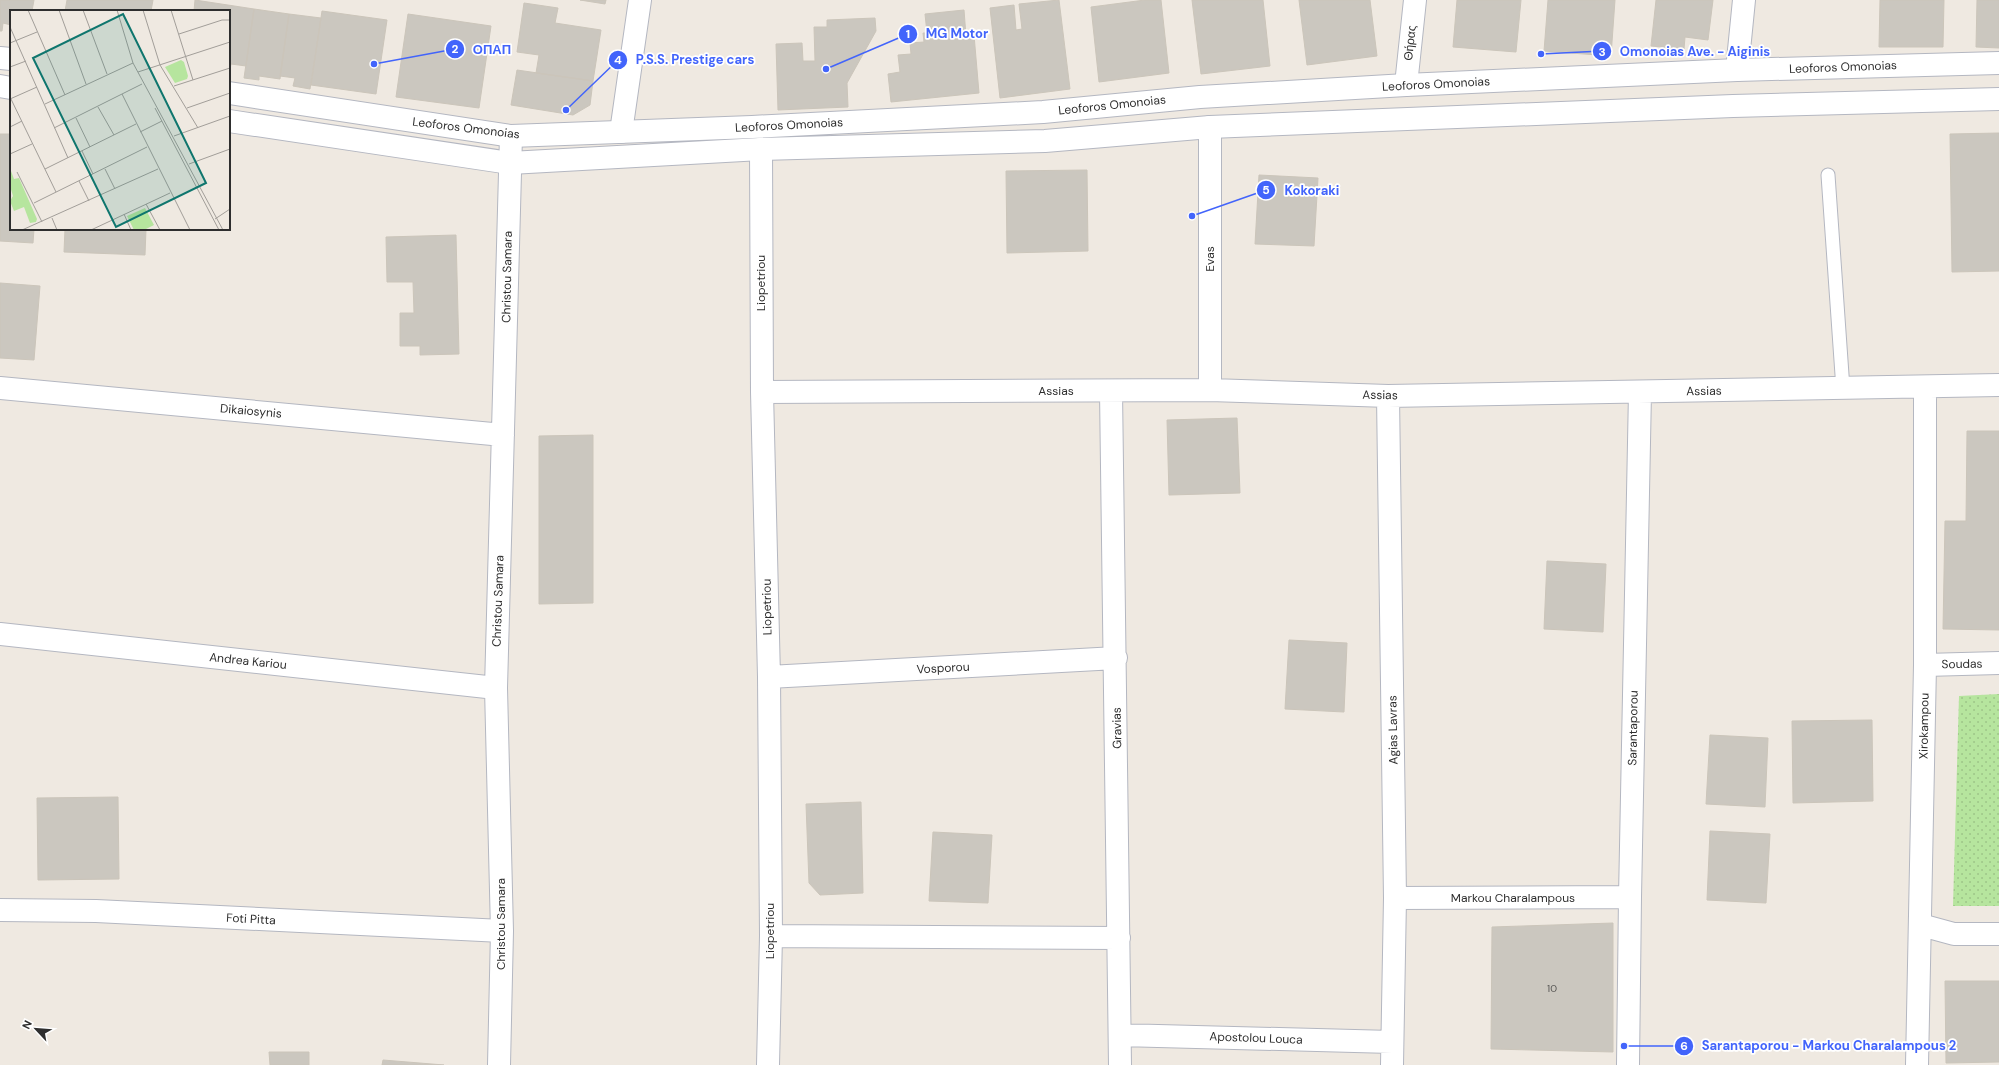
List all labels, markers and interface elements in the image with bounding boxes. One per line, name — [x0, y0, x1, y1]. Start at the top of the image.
inset map — [10, 10, 230, 230]
callout: MG Motor — [898, 21, 996, 46]
street label: Θήρας — [1400, 24, 1420, 62]
text: MG Motor — [926, 25, 989, 42]
text: 1 — [906, 26, 910, 42]
callout: ΟΠΑΠ — [445, 37, 520, 62]
callout: Omonoias Ave. - Aiginis — [1592, 39, 1778, 64]
text: 2 — [452, 41, 459, 57]
text: ΟΠΑΠ — [473, 41, 511, 58]
text: Omonoias Ave. - Aiginis — [1620, 43, 1770, 60]
text: 3 — [1598, 44, 1606, 60]
callout: P.S.S. Prestige cars — [608, 47, 762, 72]
text: P.S.S. Prestige cars — [636, 51, 754, 68]
text: 4 — [614, 52, 622, 68]
street label: Leoforos Omonoias — [1789, 57, 1897, 77]
street label: Leoforos Omonoias — [1382, 73, 1490, 95]
street label: Leoforos Omonoias — [1057, 91, 1167, 119]
street label: Leoforos Omonoias — [411, 113, 521, 143]
street label: Leoforos Omonoias — [735, 114, 843, 136]
callout: Kokoraki — [1256, 178, 1347, 203]
text: 5 — [1262, 182, 1270, 198]
text: Kokoraki — [1285, 182, 1339, 199]
street label: Christou Samara — [498, 231, 516, 323]
street label: Evas — [1202, 246, 1218, 272]
street label: Liopetriou — [753, 255, 769, 311]
street label: Assias — [1038, 383, 1074, 399]
street label: Assias — [1686, 383, 1722, 399]
street label: Assias — [1362, 387, 1398, 403]
street label: Dikaiosynis — [219, 400, 283, 422]
street label: Christou Samara — [488, 555, 508, 647]
street label: Liopetriou — [759, 579, 775, 635]
street label: Andrea Kariou — [209, 649, 288, 673]
street label: Soudas — [1941, 656, 1983, 672]
street label: Vosporou — [916, 659, 970, 677]
street label: Sarantaporou — [1624, 690, 1642, 766]
street label: Xirokampou — [1915, 693, 1933, 759]
street label: Agias Lavras — [1384, 695, 1402, 765]
street label: Gravias — [1109, 707, 1125, 749]
street label: Christou Samara — [493, 878, 509, 970]
street label: Markou Charalampous — [1451, 890, 1575, 906]
street label: Liopetriou — [762, 903, 778, 959]
street label: Foti Pitta — [226, 910, 276, 928]
house number: 10 — [1547, 982, 1557, 995]
north arrow — [16, 1009, 56, 1049]
text: N — [19, 1018, 35, 1031]
street label: Apostolou Louca — [1209, 1028, 1303, 1048]
callout: Sarantaporou - Markou Charalampous 2 — [1674, 1033, 1965, 1058]
text: Sarantaporou - Markou Charalampous 2 — [1702, 1037, 1956, 1054]
text: 6 — [1680, 1038, 1688, 1054]

